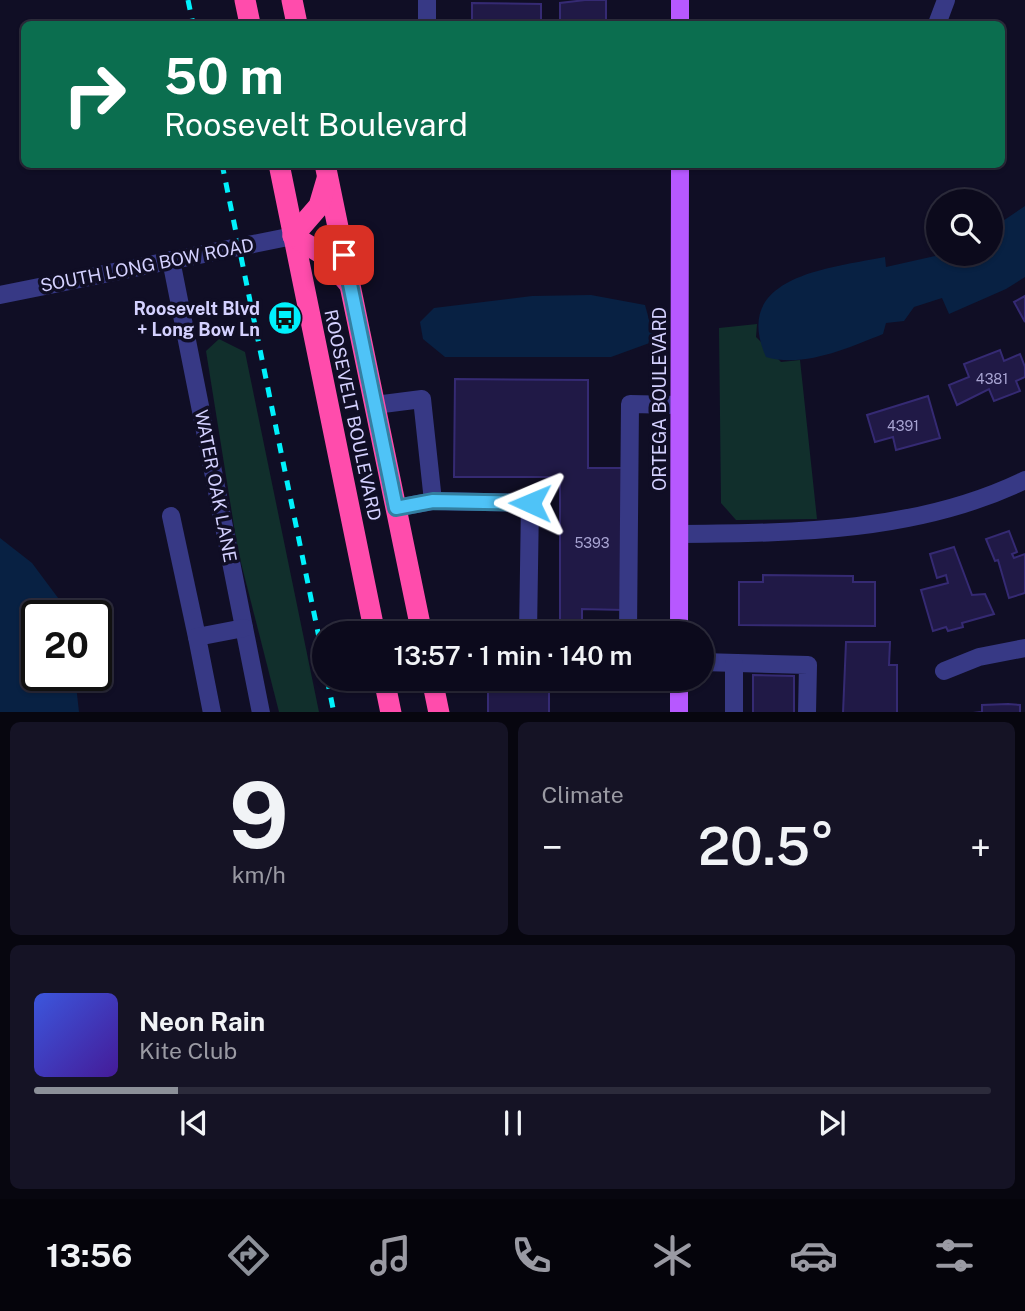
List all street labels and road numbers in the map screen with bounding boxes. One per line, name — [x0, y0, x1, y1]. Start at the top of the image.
street label: SOUTH LONG BOW ROAD — [39, 234, 255, 296]
street label: ROOSEVELT BOULEVARD — [320, 307, 386, 523]
street label: ORTEGA BOULEVARD — [649, 307, 670, 491]
street label: WATER OAK LANE — [191, 408, 241, 564]

